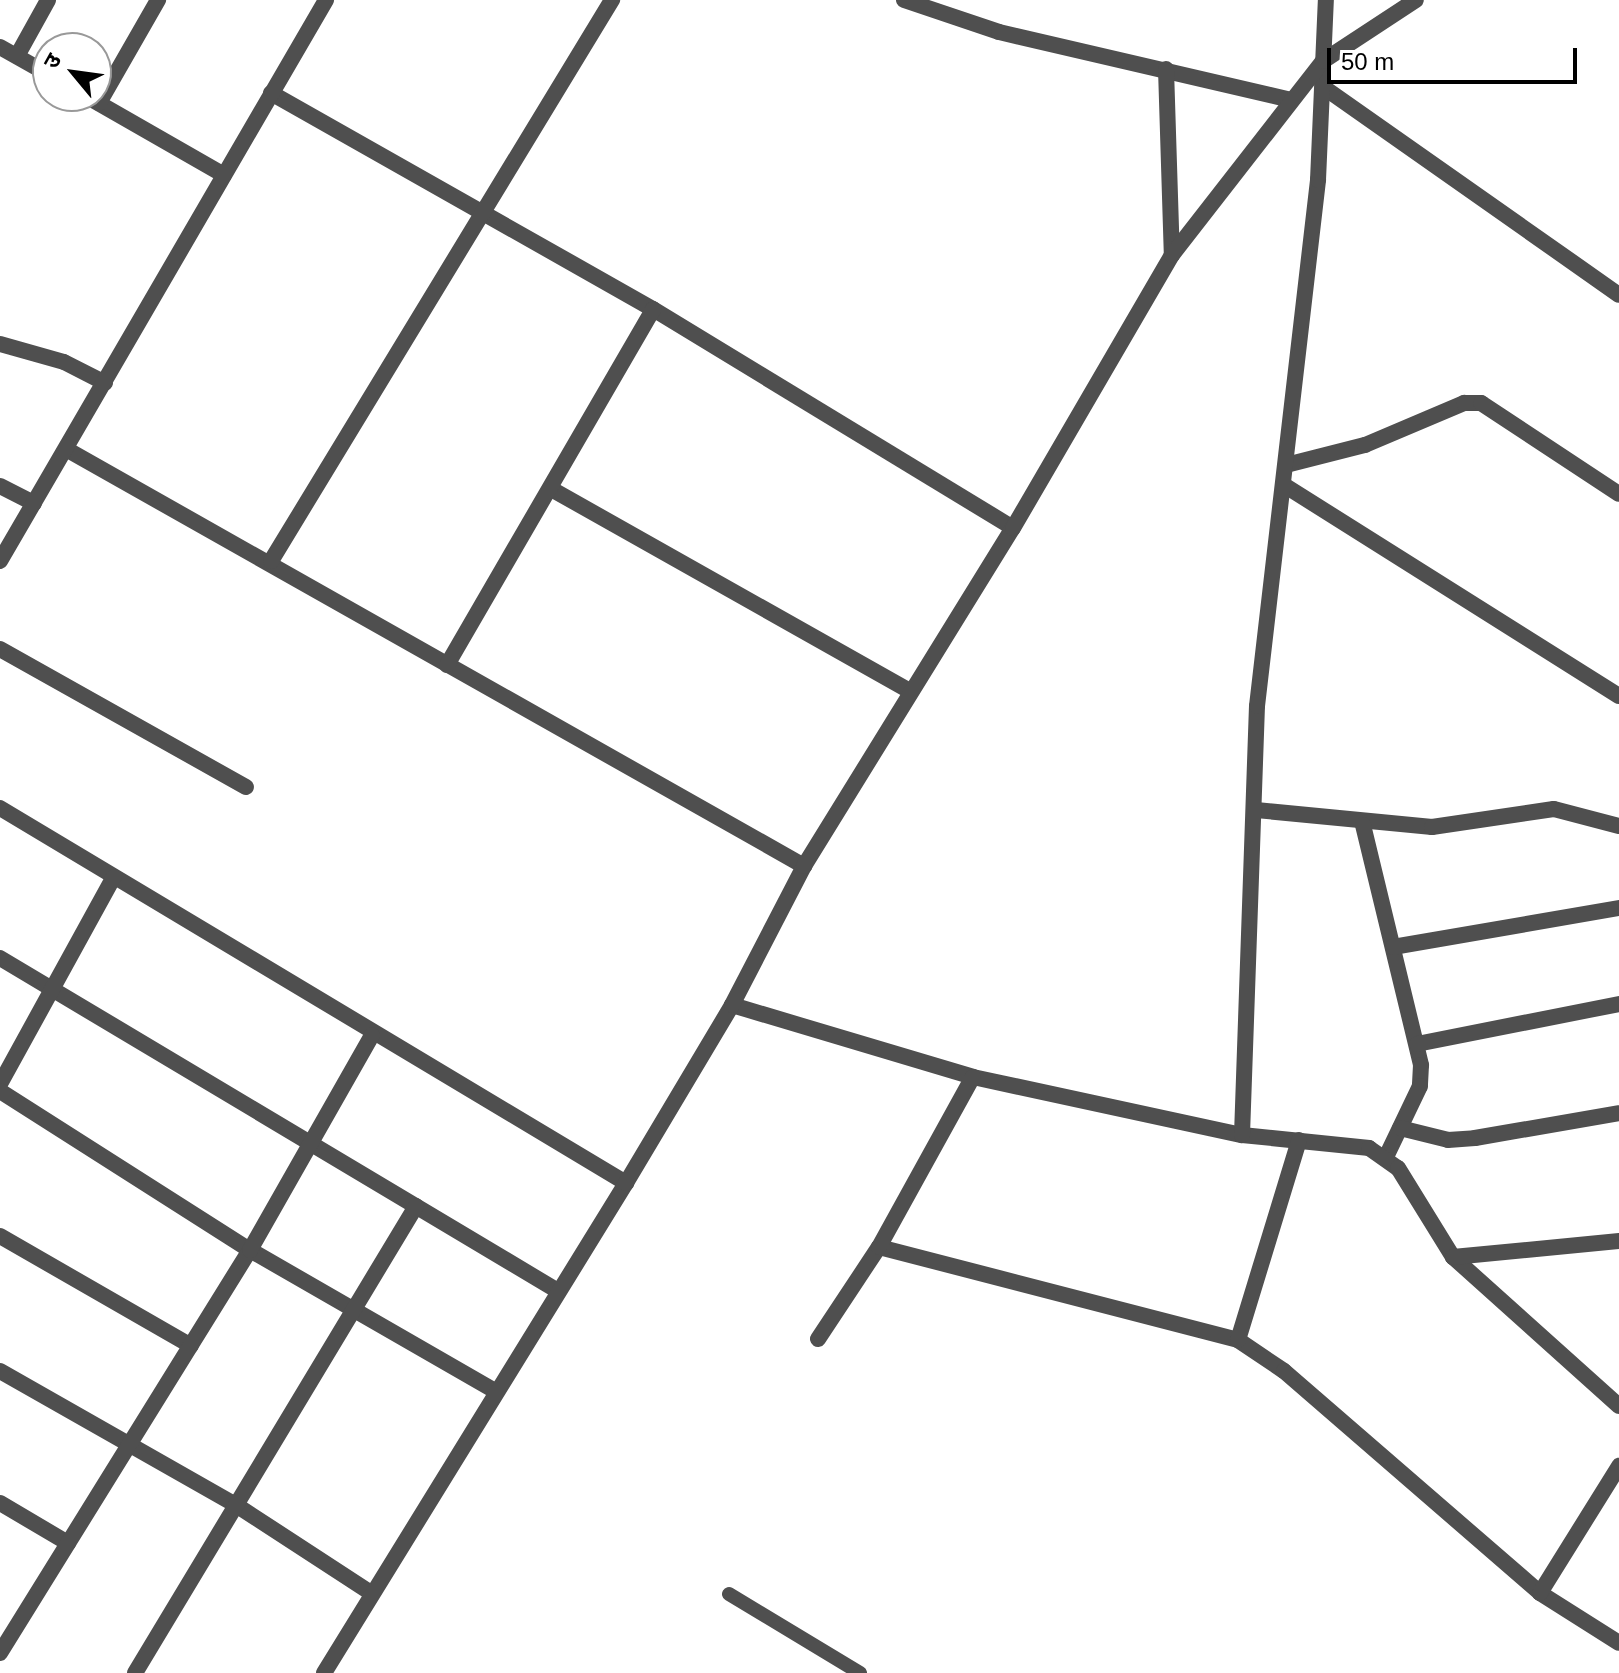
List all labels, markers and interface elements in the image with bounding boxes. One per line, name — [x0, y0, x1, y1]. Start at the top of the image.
north arrow — [32, 32, 112, 112]
scale bar — [1331, 32, 1581, 82]
text: 50 m — [1341, 48, 1394, 75]
text: उ — [38, 49, 66, 73]

